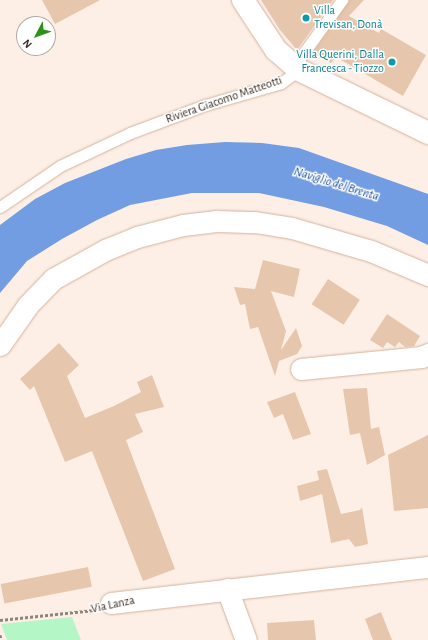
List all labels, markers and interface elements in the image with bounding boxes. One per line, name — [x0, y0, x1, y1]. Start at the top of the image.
place label: Villa Trevisan, Donà — [314, 4, 383, 32]
marker: Villa Trevisan, Donà — [301, 13, 311, 23]
north arrow — [16, 16, 56, 56]
text: N — [21, 37, 34, 50]
place label: Villa Querini, Dalla Francesca - Tiozzo — [296, 48, 384, 76]
marker: Villa Querini, Dalla Francesca - Tiozzo — [387, 57, 397, 67]
street label: Riviera Giacomo Matteotti — [164, 73, 284, 127]
water label: Naviglio del Brenta — [292, 165, 380, 205]
street label: Via Lanza — [90, 593, 136, 617]

